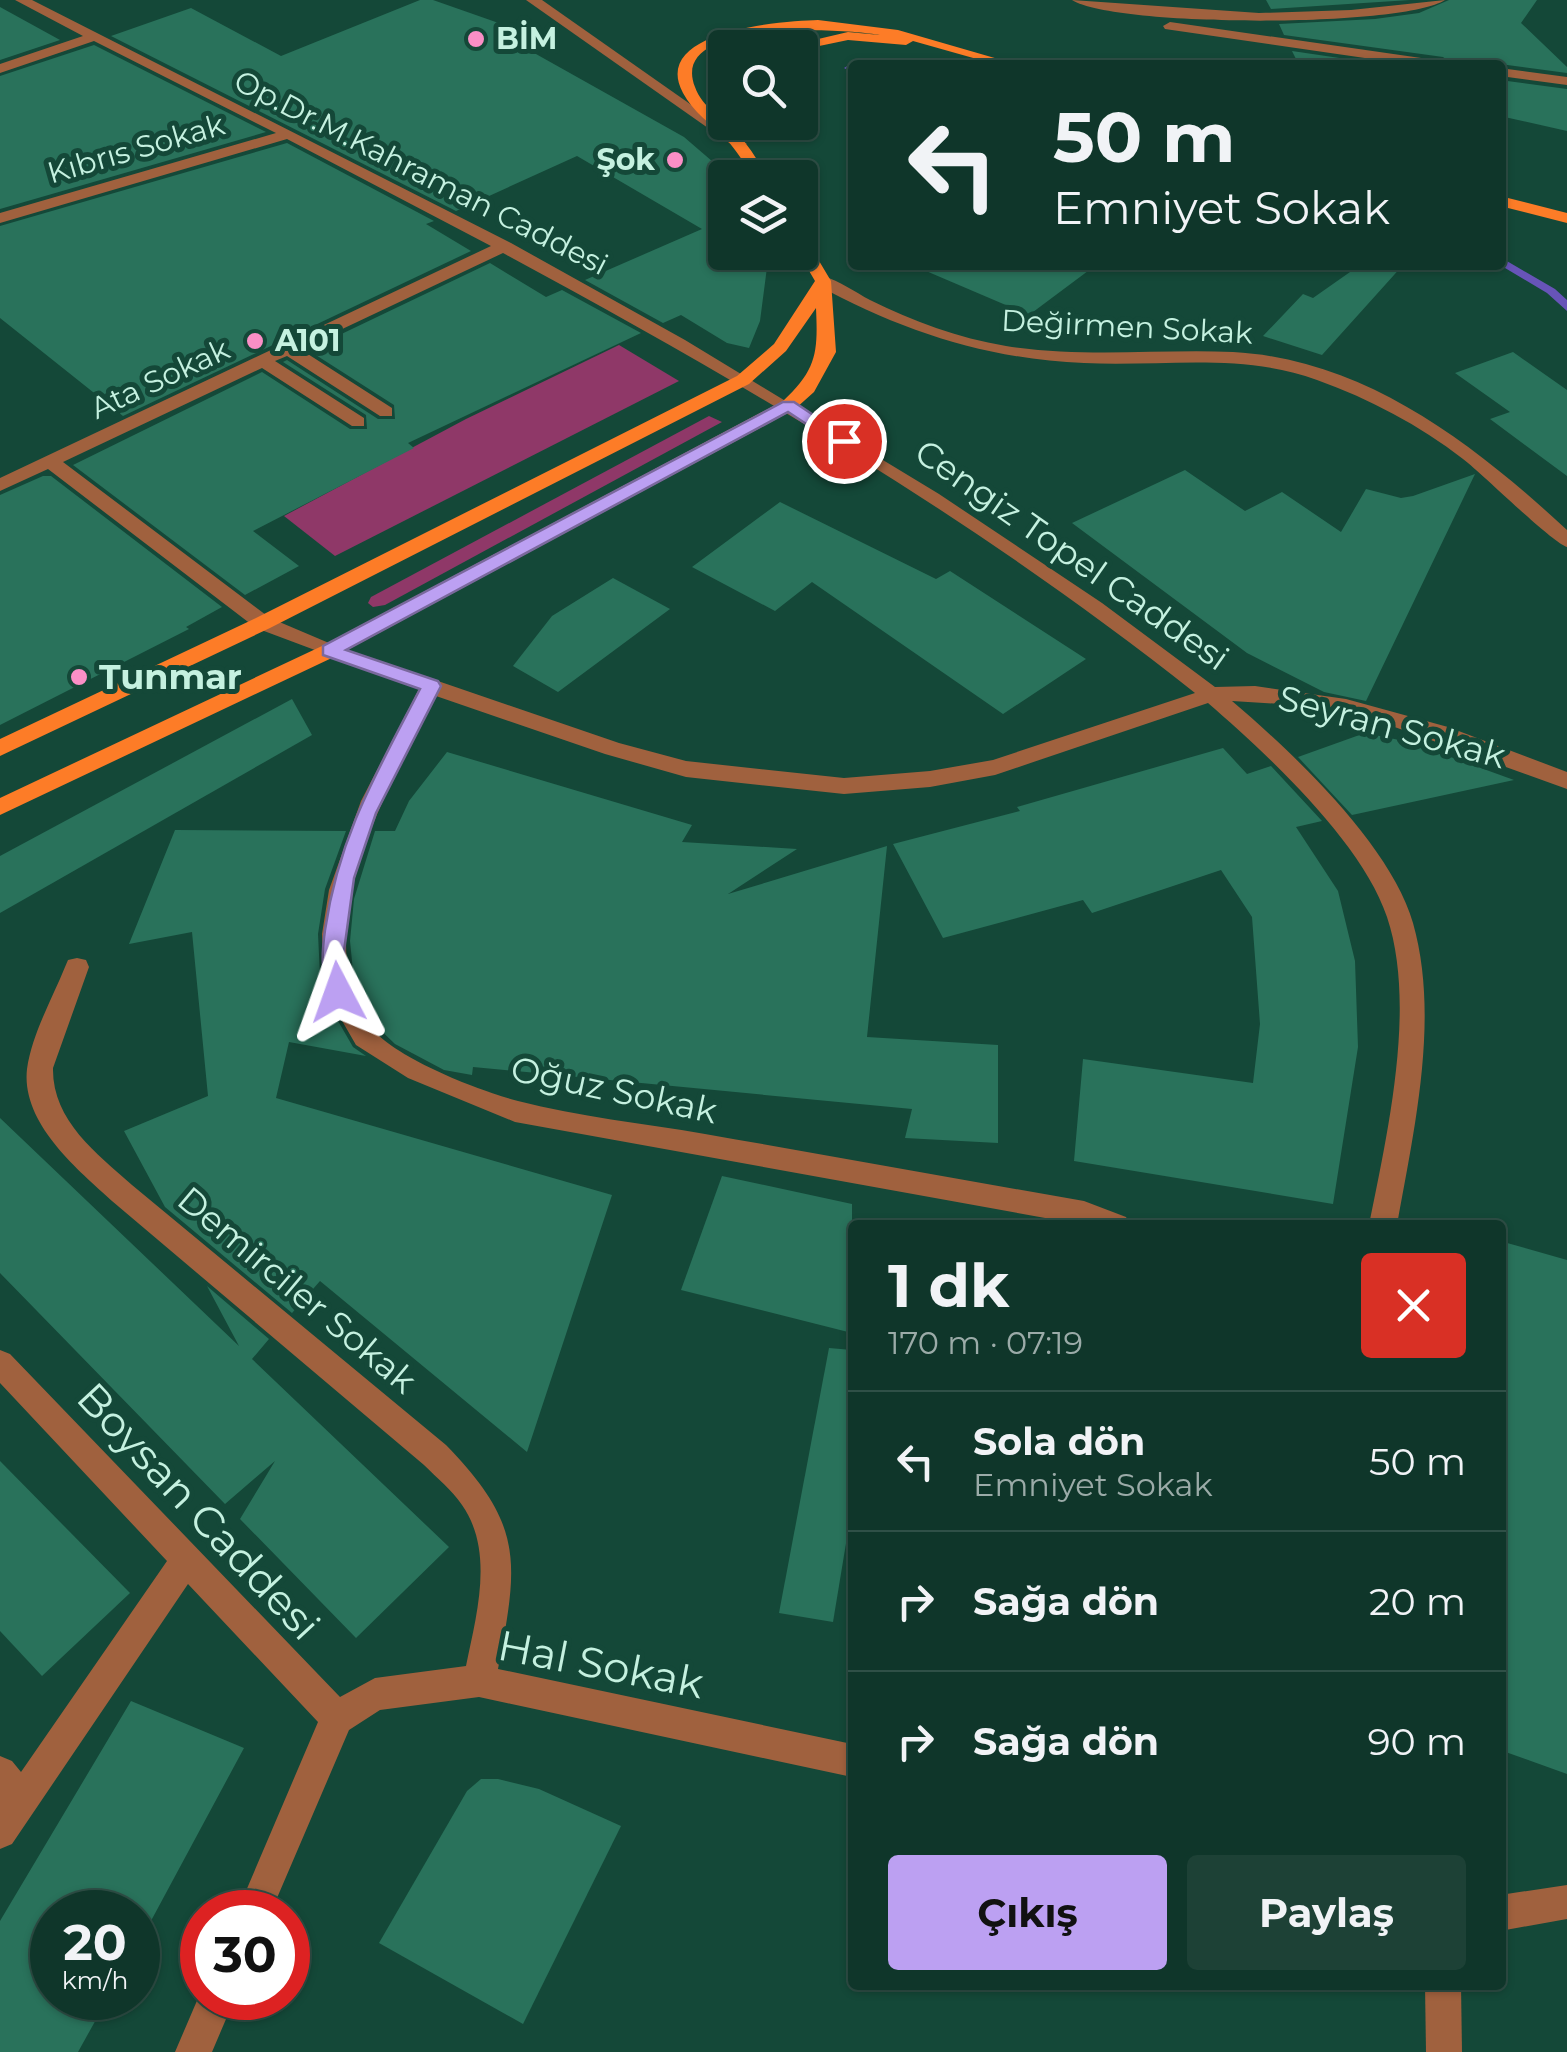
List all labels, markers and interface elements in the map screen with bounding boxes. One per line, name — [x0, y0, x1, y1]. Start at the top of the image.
place label: BİM — [496, 20, 557, 57]
marker: BİM — [465, 28, 487, 50]
map controls — [708, 30, 818, 270]
button: search — [708, 30, 818, 140]
street label: Op.Dr.M.Kahraman Caddesi — [228, 62, 614, 283]
text: 50 m — [1053, 94, 1235, 180]
icon: left — [888, 100, 1018, 230]
street label: Kıbrıs Sokak — [43, 106, 229, 191]
place label: Şok — [597, 141, 655, 178]
marker: Şok — [664, 149, 686, 171]
button: layers — [708, 160, 818, 270]
text: Emniyet Sokak — [1053, 180, 1390, 235]
street label: Değirmen Sokak — [1000, 301, 1254, 352]
place label: A101 — [274, 322, 340, 359]
street label: Ata Sokak — [84, 330, 235, 427]
marker: A101 — [244, 330, 266, 352]
pin — [802, 399, 887, 484]
icon: arrive — [817, 414, 872, 469]
street label: Cengiz Topel Caddesi — [907, 430, 1237, 679]
place label: Tunmar — [99, 655, 242, 698]
marker: Tunmar — [68, 666, 90, 688]
street label: Seyran Sokak — [1274, 676, 1510, 777]
position arrow — [286, 940, 390, 1044]
street label: Oğuz Sokak — [507, 1047, 721, 1132]
street label: Demirciler Sokak — [169, 1177, 425, 1402]
text: 1 dk — [888, 1249, 1009, 1322]
button: close — [1361, 1253, 1466, 1358]
text: 170 m · 07:19 — [888, 1323, 1083, 1362]
street label: Boysan Caddesi — [66, 1372, 332, 1650]
text: Sola dön — [973, 1418, 1145, 1465]
icon: left — [888, 1434, 943, 1489]
text: 50 m — [1369, 1438, 1466, 1485]
text: Emniyet Sokak — [973, 1465, 1213, 1504]
icon: right — [888, 1574, 943, 1629]
text: Sağa dön — [973, 1578, 1159, 1625]
text: 20 m — [1369, 1578, 1466, 1625]
street label: Hal Sokak — [494, 1619, 708, 1709]
icon: right — [888, 1714, 943, 1769]
text: Sağa dön — [973, 1718, 1159, 1765]
text: 90 m — [1367, 1718, 1466, 1765]
button: Çıkış — [888, 1855, 1167, 1970]
button: Paylaş — [1187, 1855, 1466, 1970]
speed limit sign: 30 — [180, 1890, 310, 2020]
text: 20 — [63, 1912, 127, 1973]
text: km/h — [62, 1965, 128, 1995]

